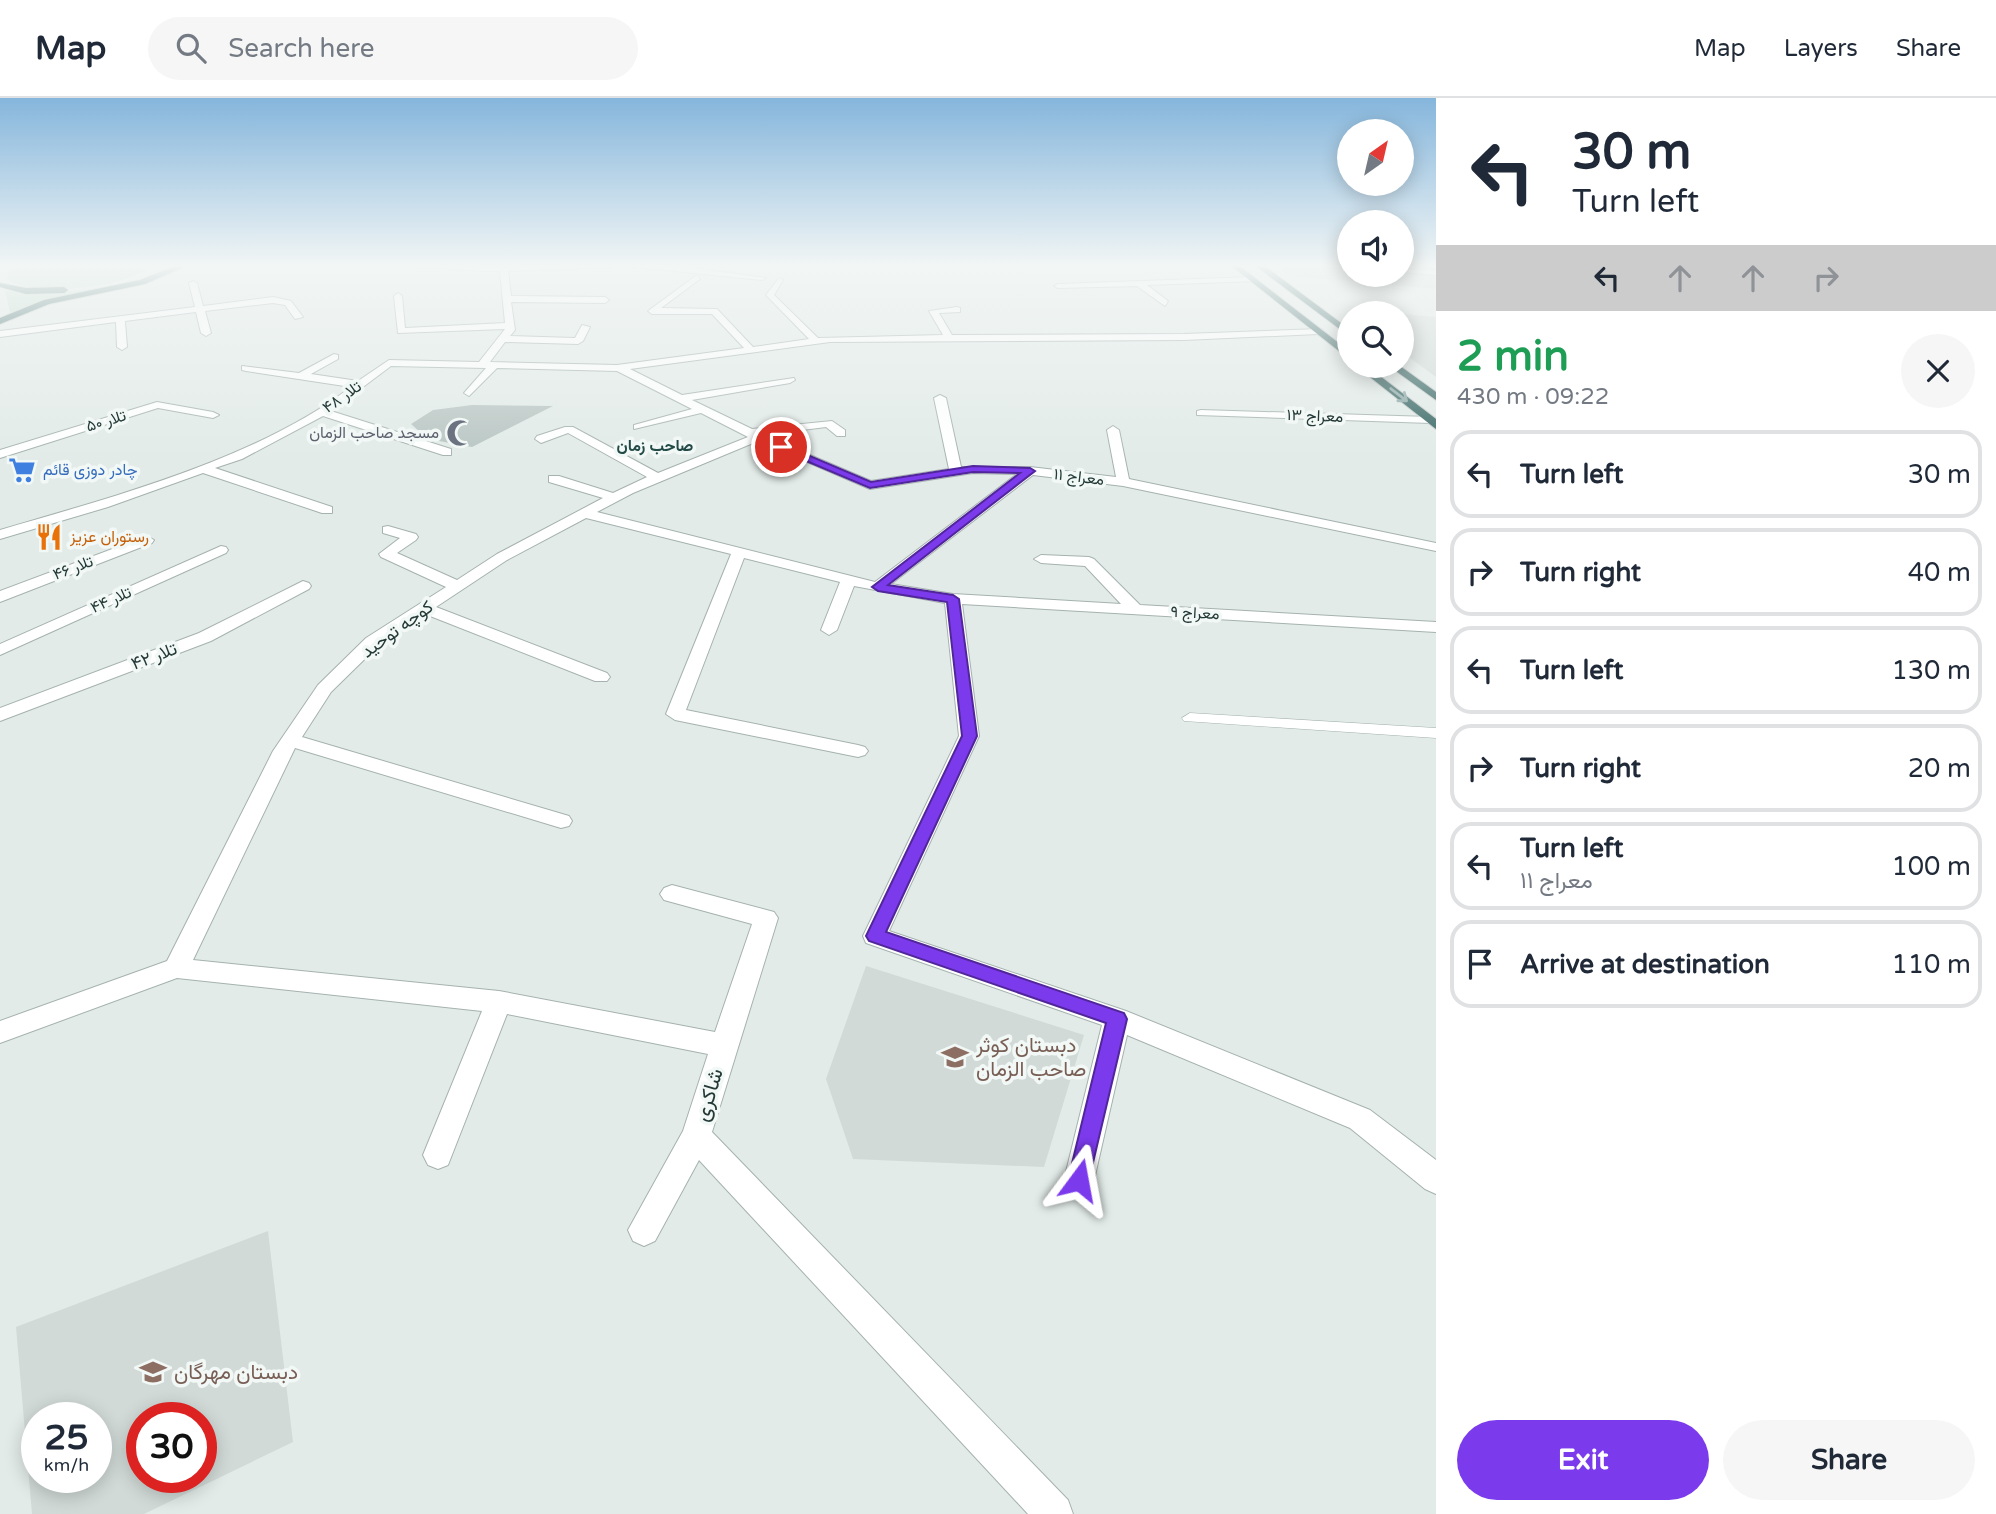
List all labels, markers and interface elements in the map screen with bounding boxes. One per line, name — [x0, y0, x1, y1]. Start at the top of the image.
search box — [148, 17, 638, 80]
text: Map — [35, 29, 106, 68]
icon: search — [172, 29, 210, 67]
text: Search here — [228, 33, 374, 64]
text: Map — [1694, 34, 1746, 63]
text: Layers — [1784, 34, 1858, 63]
text: Share — [1896, 34, 1961, 63]
north arrow — [1337, 119, 1414, 196]
map controls — [1337, 119, 1414, 378]
text: 30 m — [1572, 123, 1691, 182]
icon: left — [1457, 126, 1548, 217]
text: Turn left — [1572, 183, 1699, 221]
button: sound — [1337, 210, 1414, 287]
icon: left — [1588, 259, 1626, 297]
icon: ahead — [1661, 259, 1699, 297]
icon: ahead — [1734, 259, 1772, 297]
icon: right — [1807, 259, 1845, 297]
button: search — [1337, 301, 1414, 378]
text: 2 min — [1457, 331, 1569, 382]
button: close — [1901, 334, 1975, 408]
street label: تلار ۴۸ — [319, 376, 365, 418]
text: 430 m · 09:22 — [1457, 383, 1609, 411]
one-way arrow — [1389, 388, 1407, 403]
street label: تلار ۵۰ — [84, 405, 128, 437]
street label: معراج ۱۳ — [1286, 405, 1344, 428]
pin — [751, 417, 811, 477]
mosque icon: مسجد صاحب الزمان — [445, 418, 475, 448]
place label: مسجد صاحب الزمان — [309, 423, 439, 443]
icon: arrive — [762, 428, 800, 466]
district label: صاحب زمان — [617, 436, 693, 456]
supermarket icon: چادر دوزی قائم — [7, 455, 37, 485]
icon: left — [1461, 455, 1499, 493]
text: Turn left — [1520, 459, 1623, 490]
text: 30 m — [1908, 459, 1971, 490]
place label: چادر دوزی قائم — [43, 460, 138, 481]
street label: معراج ۱۱ — [1053, 464, 1105, 491]
restaurant icon: رستوران عزیز — [34, 522, 64, 552]
place label: رستوران عزیز — [69, 527, 149, 547]
street label: تلار ۴۶ — [50, 551, 96, 585]
icon: right — [1461, 553, 1499, 591]
text: Turn right — [1520, 557, 1641, 588]
text: 40 m — [1908, 557, 1971, 588]
street label: تلار ۴۴ — [87, 582, 135, 618]
street label: کوچه توحید — [357, 595, 438, 663]
street label: معراج ۹ — [1170, 602, 1220, 625]
street label: تلار ۴۲ — [128, 637, 180, 675]
icon: left — [1461, 651, 1499, 689]
text: Turn left — [1520, 655, 1623, 686]
text: 130 m — [1891, 655, 1971, 686]
icon: right — [1461, 749, 1499, 787]
text: Turn right — [1520, 753, 1641, 784]
text: 20 m — [1908, 753, 1971, 784]
text: Turn left — [1520, 833, 1623, 864]
icon: left — [1461, 847, 1499, 885]
text: 100 m — [1891, 851, 1971, 882]
text: معراج ۱۱ — [1520, 867, 1593, 895]
icon: arrive — [1461, 945, 1499, 983]
text: Arrive at destination — [1520, 949, 1770, 980]
text: 110 m — [1891, 949, 1971, 980]
place label: دبستان کوثر صاحب الزمان — [975, 1033, 1086, 1082]
school or university icon: دبستان کوثر صاحب الزمان — [940, 1042, 970, 1072]
street label: شاکری — [689, 1065, 729, 1125]
position arrow — [1042, 1143, 1116, 1217]
school or university icon: دبستان مهرگان — [138, 1357, 168, 1387]
place label: دبستان مهرگان — [174, 1360, 298, 1385]
speed limit sign: 30 — [126, 1402, 217, 1493]
text: 25 — [45, 1417, 88, 1459]
button: Exit — [1457, 1420, 1709, 1500]
button: Share — [1723, 1420, 1975, 1500]
text: km/h — [44, 1454, 89, 1476]

